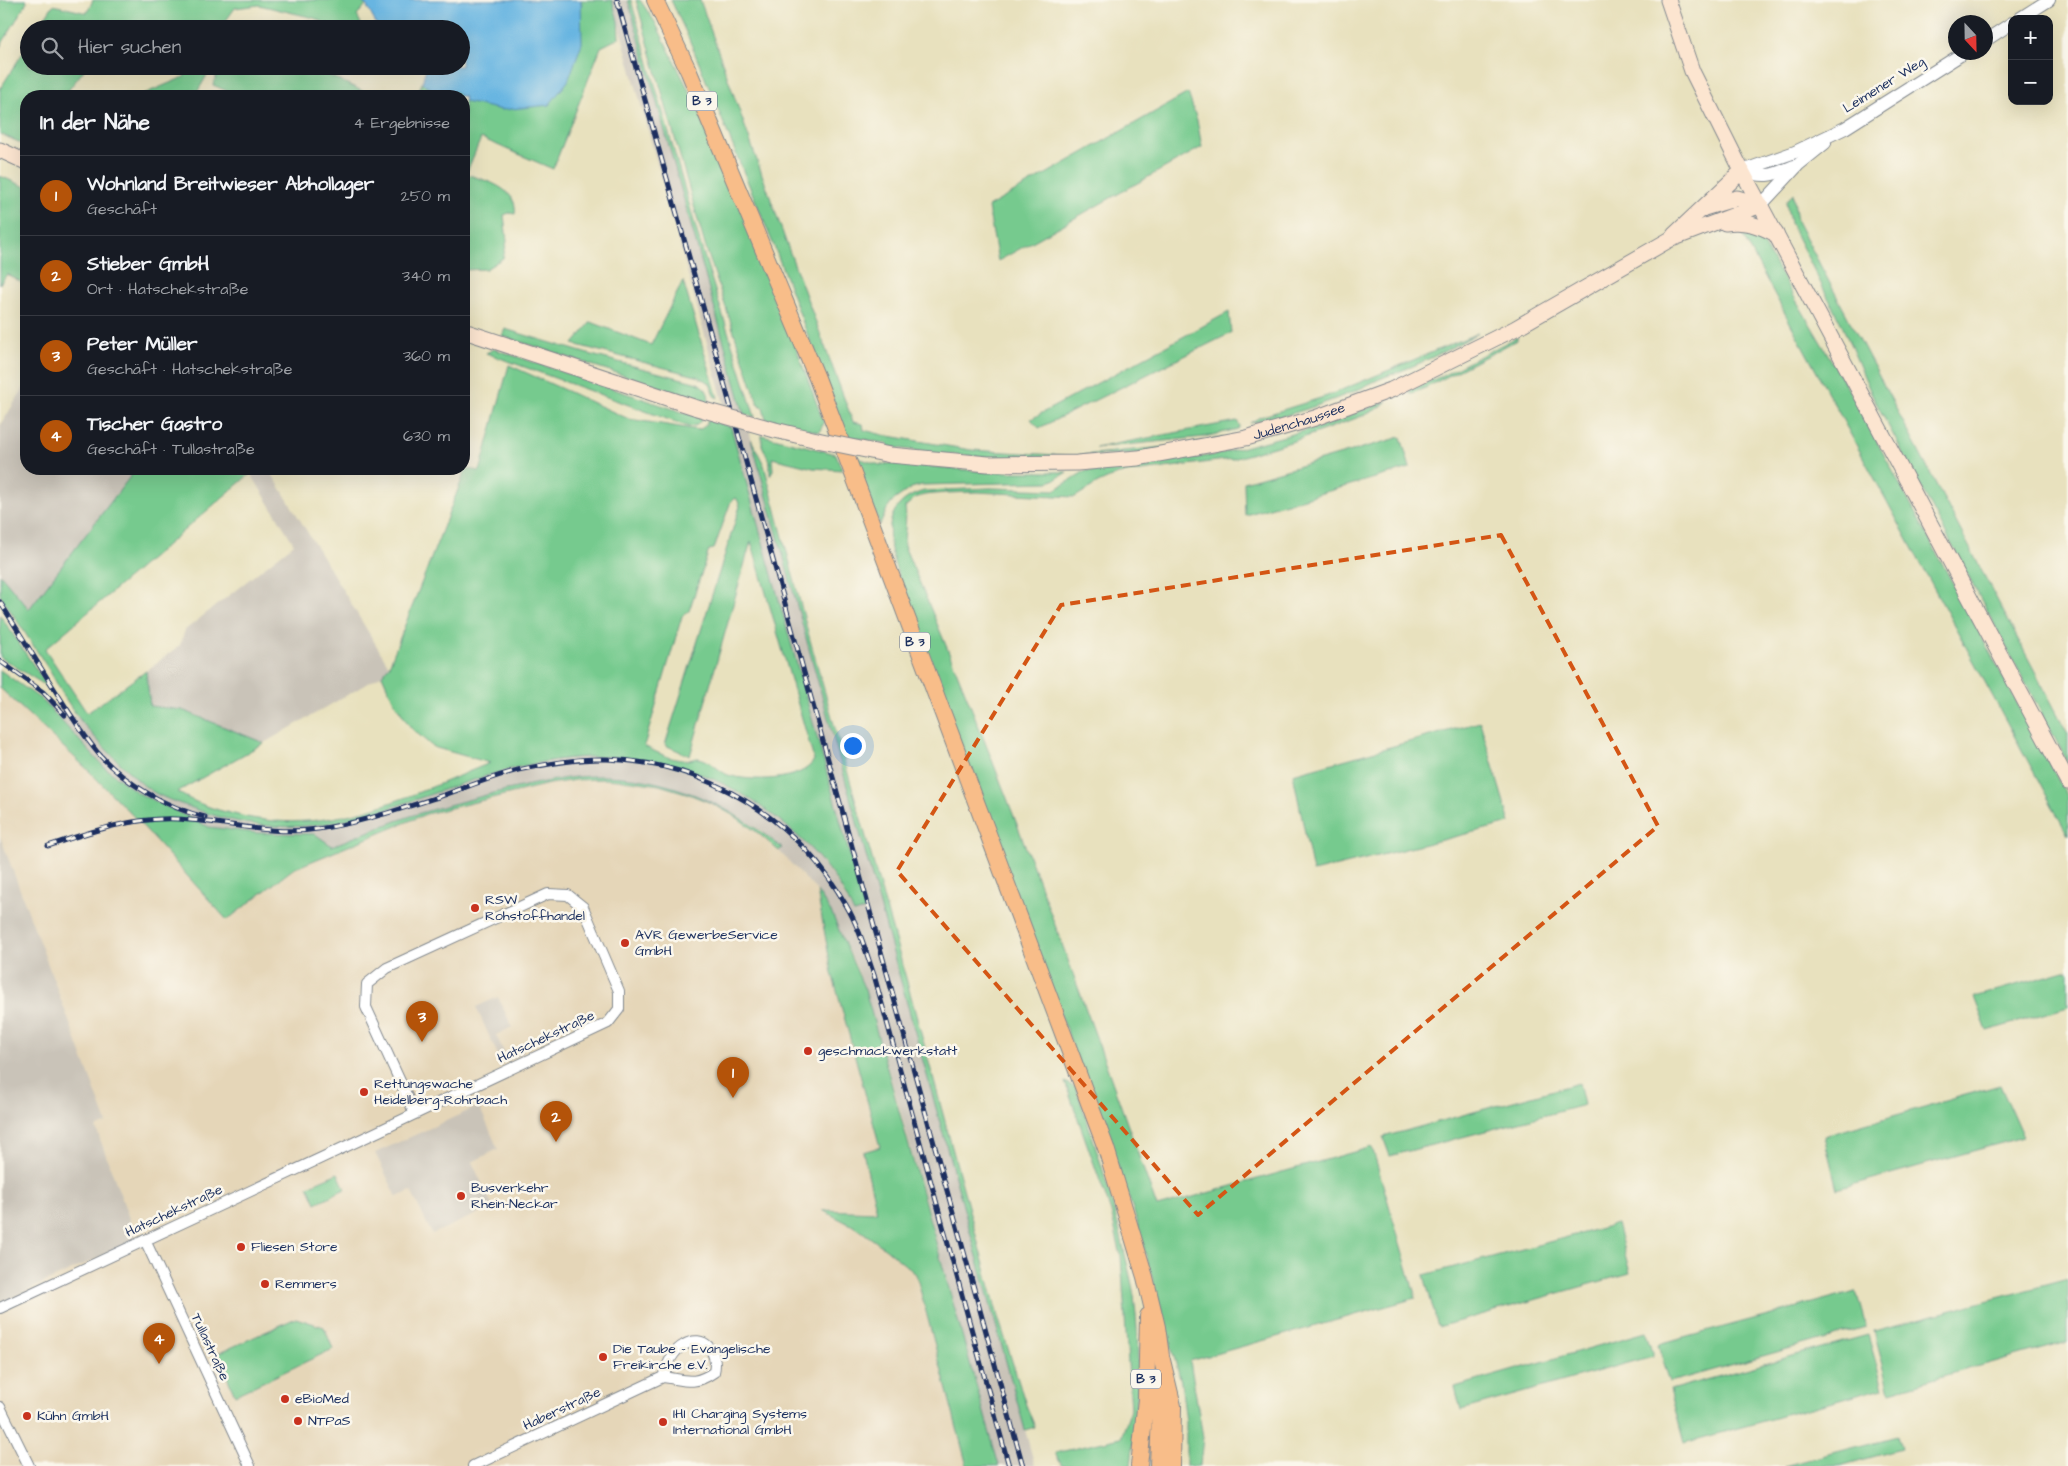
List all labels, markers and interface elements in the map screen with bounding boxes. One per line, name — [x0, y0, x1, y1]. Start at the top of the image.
north arrow — [1948, 15, 1993, 60]
map controls — [2008, 15, 2053, 105]
button: + — [2008, 15, 2053, 60]
search box — [20, 20, 470, 75]
icon: search — [38, 34, 66, 62]
text: Hier suchen — [78, 34, 181, 61]
street label: Leimener Weg — [1839, 52, 1929, 118]
button: − — [2008, 60, 2053, 105]
road number: B 3 — [687, 92, 717, 110]
text: In der Nähe — [40, 108, 150, 137]
text: 4 Ergebnisse — [353, 112, 450, 134]
text: Wohnland Breitwieser Abhollager — [87, 171, 374, 198]
text: 1 — [55, 185, 57, 207]
text: 250 m — [401, 185, 450, 207]
text: Geschäft — [87, 198, 157, 220]
text: Stieber GmbH — [87, 251, 209, 278]
text: 2 — [51, 265, 61, 287]
text: 340 m — [402, 265, 450, 287]
text: Ort · Hatschekstraße — [87, 278, 248, 300]
text: Peter Müller — [87, 331, 198, 358]
text: 3 — [52, 345, 60, 367]
text: 360 m — [403, 345, 450, 367]
text: Geschäft · Hatschekstraße — [87, 358, 292, 380]
street label: Judenchaussee — [1251, 398, 1348, 445]
text: Tischer Gastro — [87, 411, 222, 438]
text: 4 — [51, 425, 61, 447]
text: 630 m — [403, 425, 450, 447]
text: Geschäft · Tullastraße — [87, 438, 255, 460]
road number: B 3 — [900, 632, 930, 652]
your location — [840, 733, 866, 759]
place label: RSW Rohstoffhandel — [485, 890, 585, 926]
marker: RSW Rohstoffhandel — [469, 902, 481, 914]
place label: AVR GewerbeService GmbH — [635, 925, 778, 961]
marker: AVR GewerbeService GmbH — [619, 937, 631, 949]
pin: 3 — [406, 1001, 438, 1042]
street label: Hatschekstraße — [494, 1006, 598, 1068]
place label: geschmackwerkstatt — [818, 1041, 958, 1061]
marker: geschmackwerkstatt — [802, 1045, 814, 1057]
pin: 1 — [717, 1057, 749, 1098]
place label: Rettungswache Heidelberg-Rohrbach — [374, 1074, 507, 1110]
marker: Rettungswache Heidelberg-Rohrbach — [358, 1086, 370, 1098]
pin: 2 — [540, 1101, 572, 1142]
place label: Busverkehr Rhein-Neckar — [471, 1178, 558, 1214]
street label: Hatschekstraße — [122, 1180, 226, 1242]
marker: Busverkehr Rhein-Neckar — [455, 1190, 467, 1202]
place label: Fliesen Store — [251, 1237, 338, 1257]
marker: Fliesen Store — [235, 1241, 247, 1253]
place label: Remmers — [275, 1274, 337, 1294]
marker: Remmers — [259, 1278, 271, 1290]
street label: Tullastraße — [186, 1310, 235, 1384]
pin: 4 — [143, 1323, 175, 1364]
place label: Die Taube - Evangelische Freikirche e.V. — [613, 1339, 771, 1375]
marker: Die Taube - Evangelische Freikirche e.V. — [597, 1351, 609, 1363]
road number: B 3 — [1131, 1370, 1161, 1388]
street label: Haberstraße — [520, 1382, 605, 1436]
place label: eBioMed — [295, 1389, 349, 1409]
marker: eBioMed — [279, 1393, 291, 1405]
place label: IHI Charging Systems International GmbH — [673, 1404, 807, 1440]
place label: Kühn GmbH — [37, 1406, 110, 1426]
marker: Kühn GmbH — [21, 1410, 33, 1422]
place label: NTPaS — [308, 1411, 351, 1431]
marker: NTPaS — [292, 1415, 304, 1427]
marker: IHI Charging Systems International GmbH — [657, 1416, 669, 1428]

